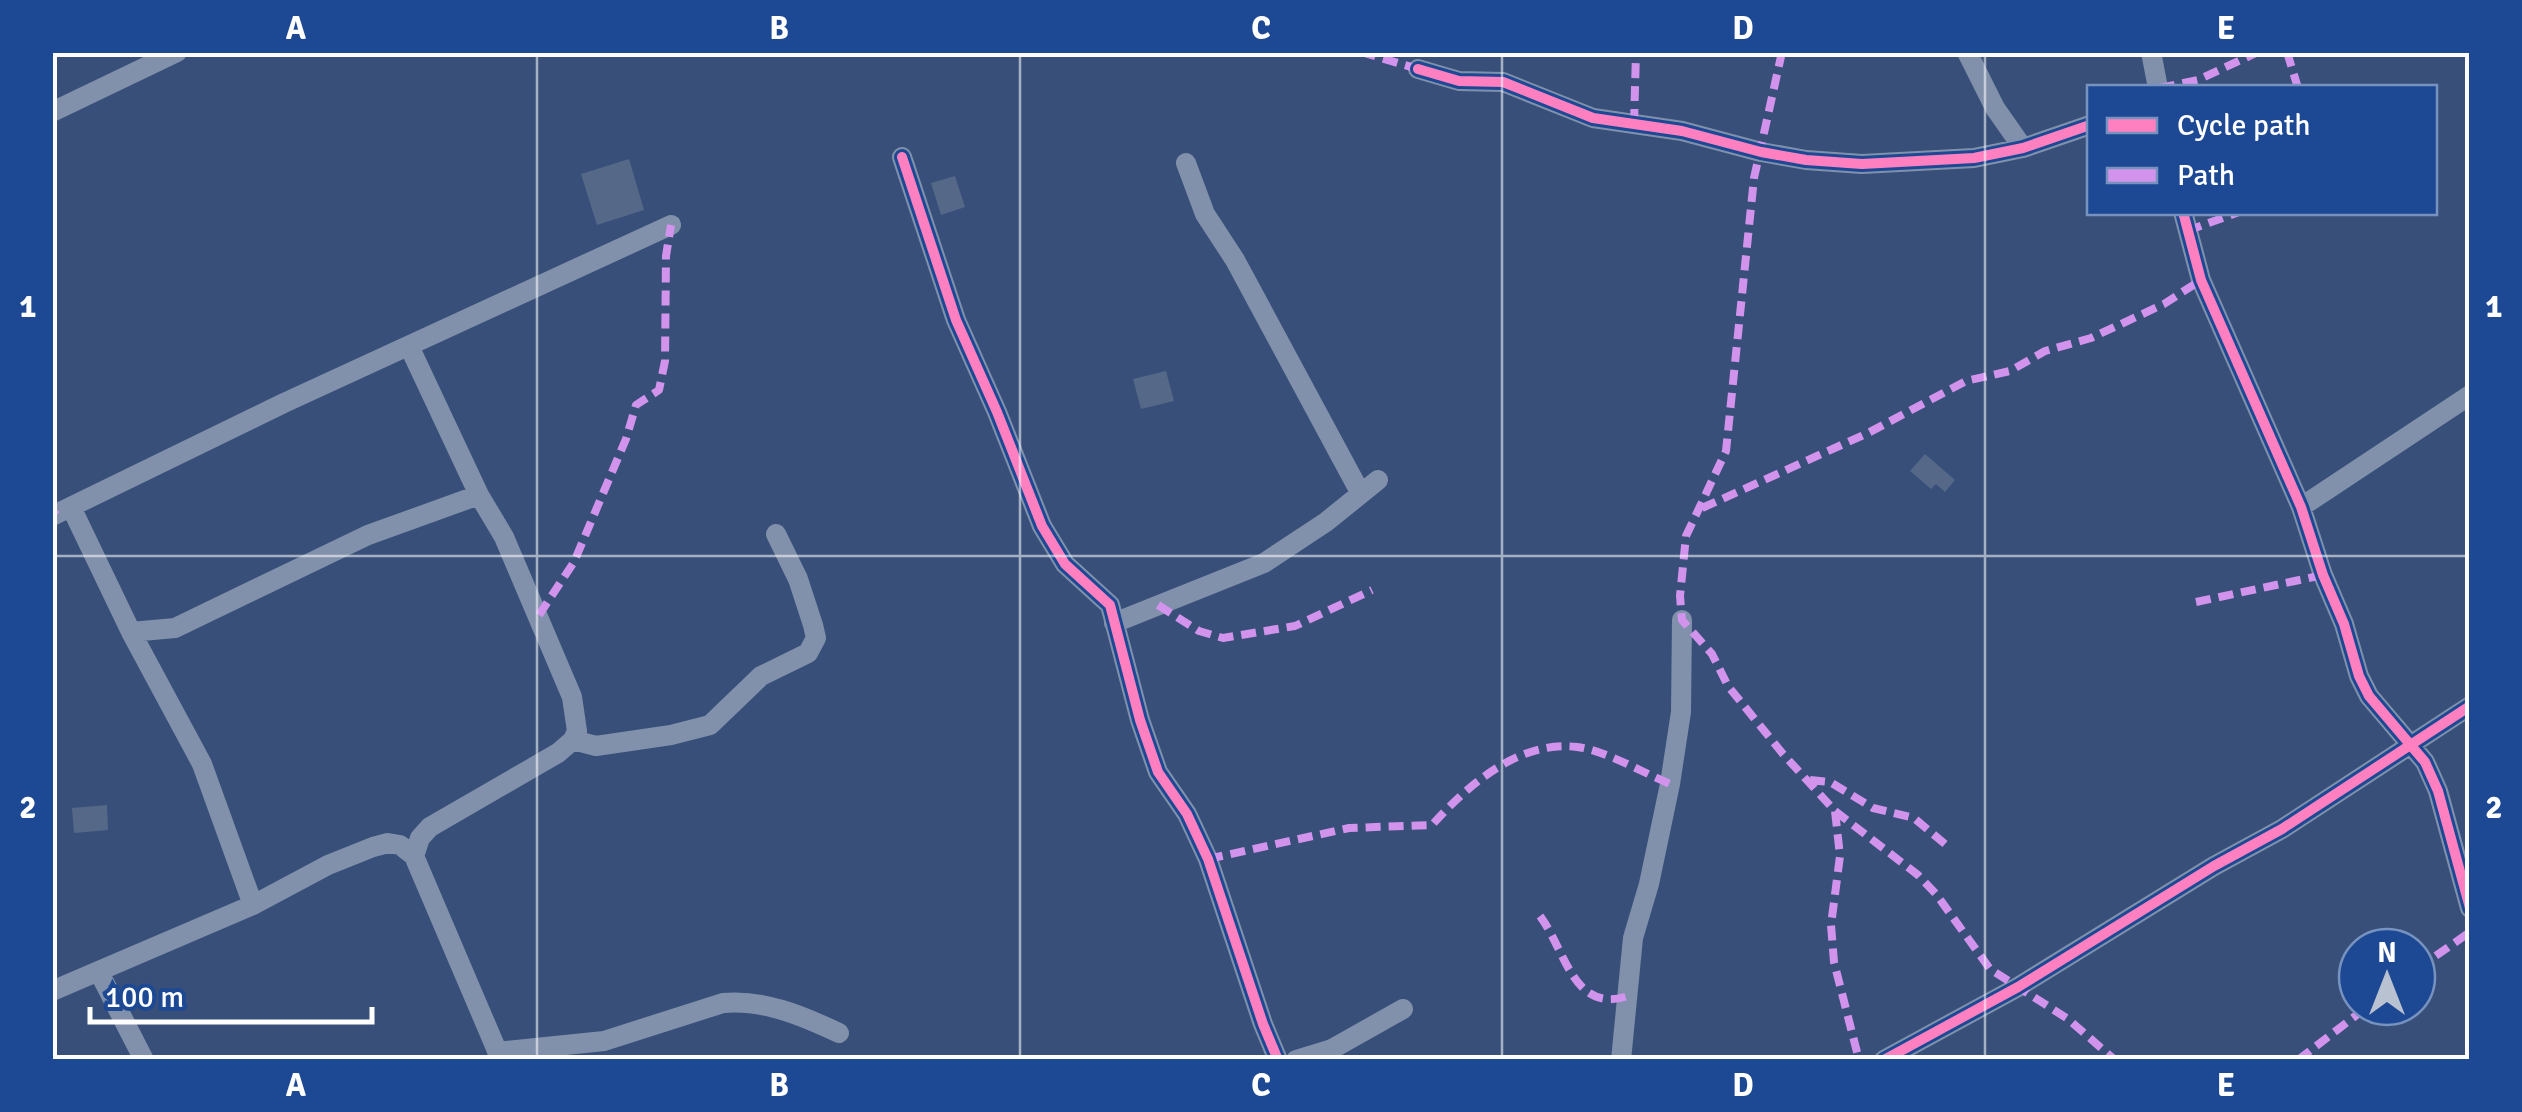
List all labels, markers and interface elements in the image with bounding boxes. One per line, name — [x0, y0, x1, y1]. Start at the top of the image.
text: A — [286, 9, 307, 48]
text: B — [769, 9, 789, 48]
text: C — [1251, 9, 1271, 48]
text: D — [1732, 9, 1754, 48]
text: E — [2217, 9, 2235, 48]
legend — [2087, 85, 2437, 215]
text: Cycle path — [2177, 107, 2311, 144]
text: Path — [2177, 157, 2235, 194]
text: 1 — [19, 287, 37, 326]
text: 1 — [2485, 287, 2503, 326]
text: 2 — [19, 788, 37, 827]
text: 2 — [2485, 788, 2503, 827]
north arrow — [2337, 927, 2437, 1027]
text: N — [2377, 936, 2397, 970]
scale bar — [90, 962, 372, 1024]
text: 100 m — [105, 979, 184, 1016]
text: A — [286, 1066, 307, 1105]
text: B — [769, 1066, 789, 1105]
text: C — [1251, 1066, 1271, 1105]
text: D — [1732, 1066, 1754, 1105]
text: E — [2217, 1066, 2235, 1105]

